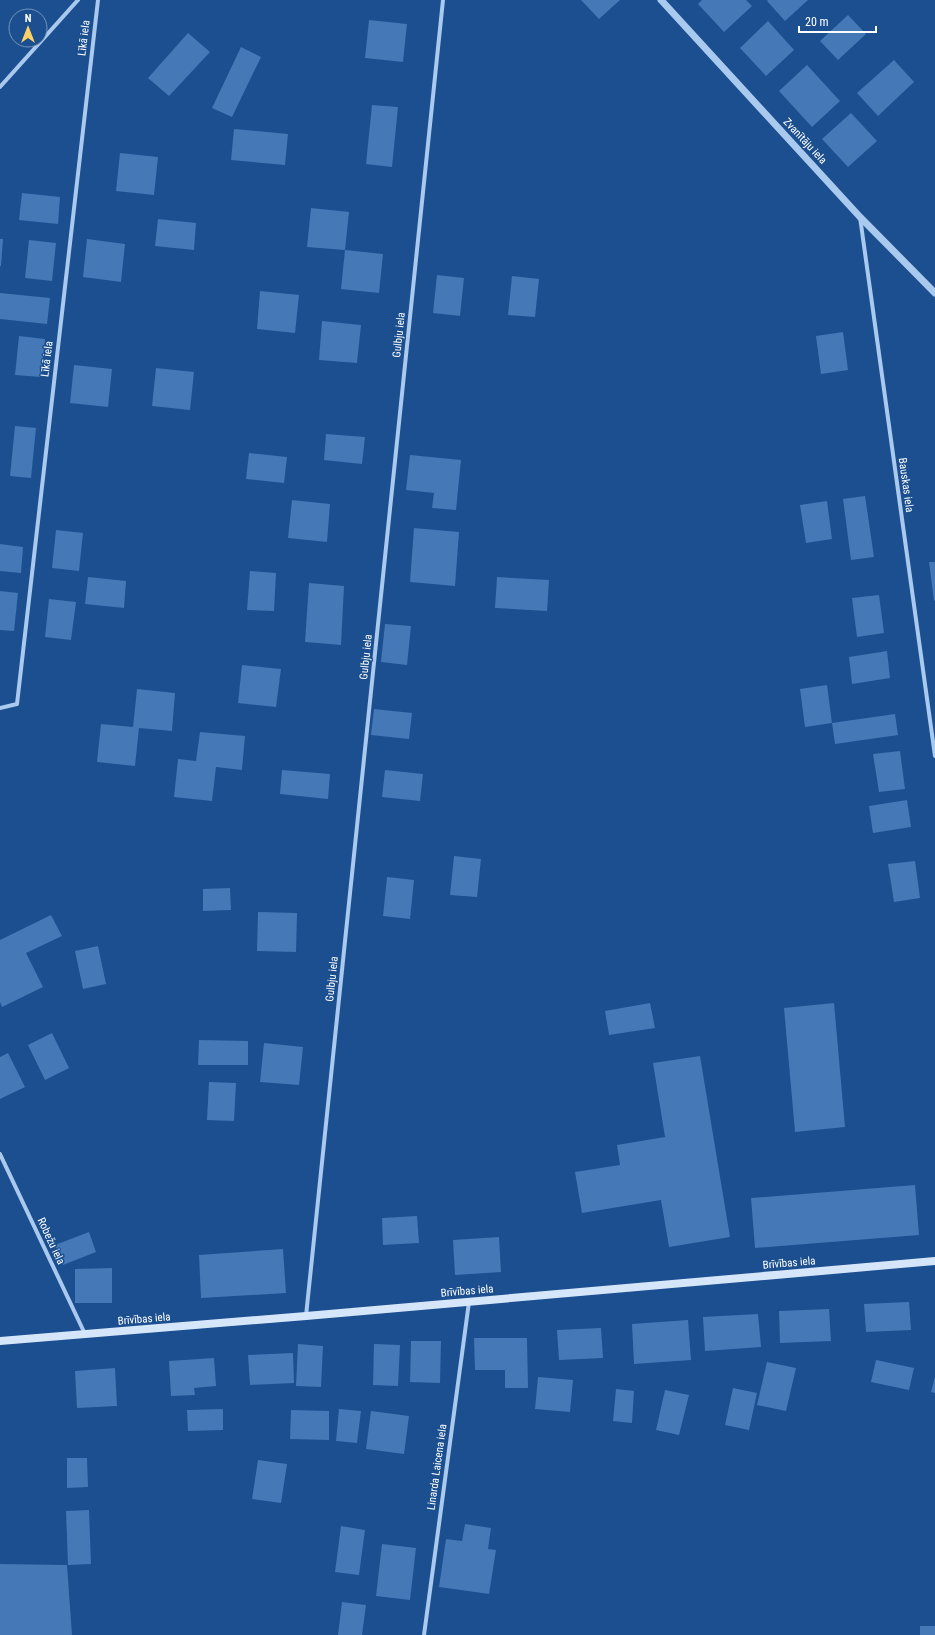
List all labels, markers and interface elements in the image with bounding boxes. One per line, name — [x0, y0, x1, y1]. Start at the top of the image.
north arrow — [8, 8, 48, 48]
scale bar — [799, 8, 876, 34]
text: N — [25, 12, 32, 25]
text: 20 m — [805, 15, 829, 29]
street label: Līkā iela — [75, 19, 93, 57]
street label: Zvanītāju iela — [781, 115, 829, 167]
street label: Gulbju iela — [390, 312, 408, 358]
street label: Līkā iela — [38, 340, 56, 378]
street label: Bauskas iela — [896, 457, 916, 513]
street label: Gulbju iela — [357, 634, 375, 680]
street label: Gulbju iela — [323, 956, 341, 1002]
street label: Robežu iela — [35, 1216, 67, 1266]
street label: Brīvības iela — [762, 1254, 816, 1272]
street label: Brīvības iela — [440, 1282, 494, 1300]
street label: Brīvības iela — [117, 1310, 171, 1328]
street label: Linarda Laicena iela — [425, 1423, 449, 1511]

